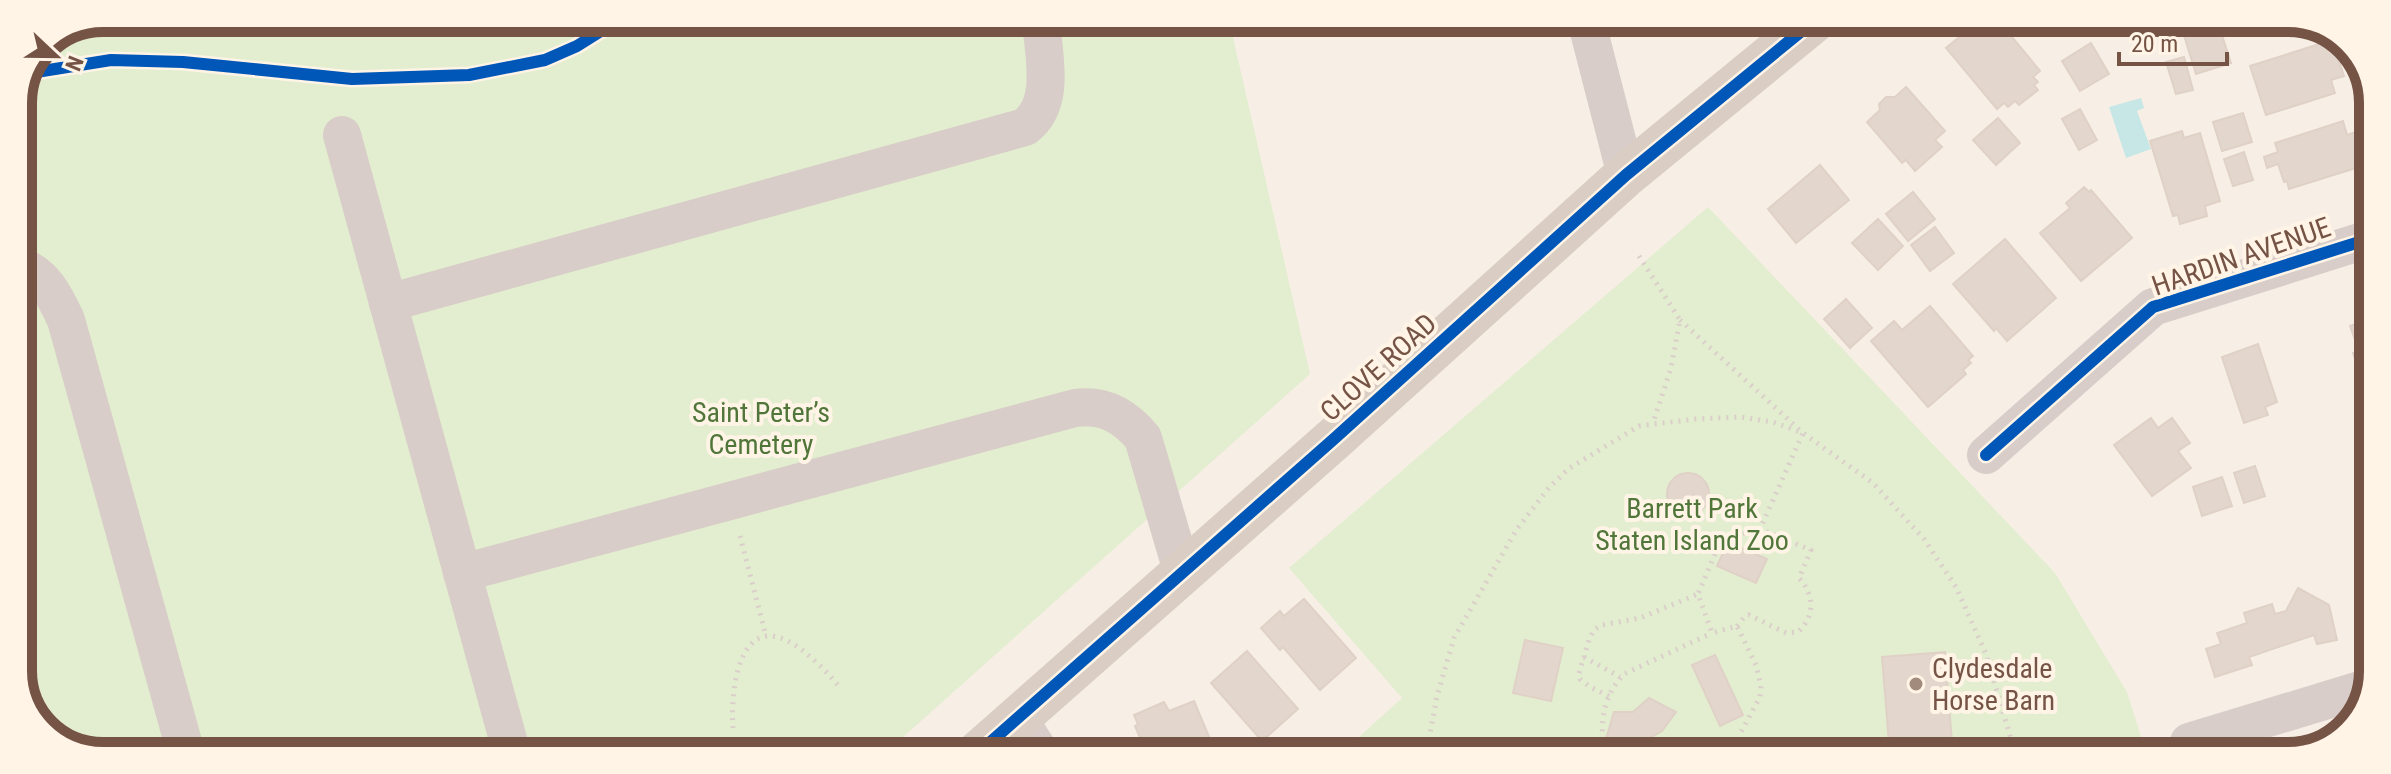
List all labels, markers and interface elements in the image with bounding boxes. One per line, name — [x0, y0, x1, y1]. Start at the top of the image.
north arrow — [16, 16, 96, 96]
scale bar — [2119, 16, 2227, 66]
text: 20 m — [2131, 30, 2178, 58]
text: N — [60, 52, 88, 74]
street label: HARDIN AVENUE — [2147, 210, 2335, 303]
street label: CLOVE ROAD — [1314, 307, 1443, 428]
park label: Saint Peter’s Cemetery — [692, 396, 830, 461]
park label: Barrett Park Staten Island Zoo — [1595, 492, 1789, 557]
place label: Clydesdale Horse Barn — [1932, 652, 2055, 717]
marker: Clydesdale Horse Barn — [1907, 675, 1925, 693]

